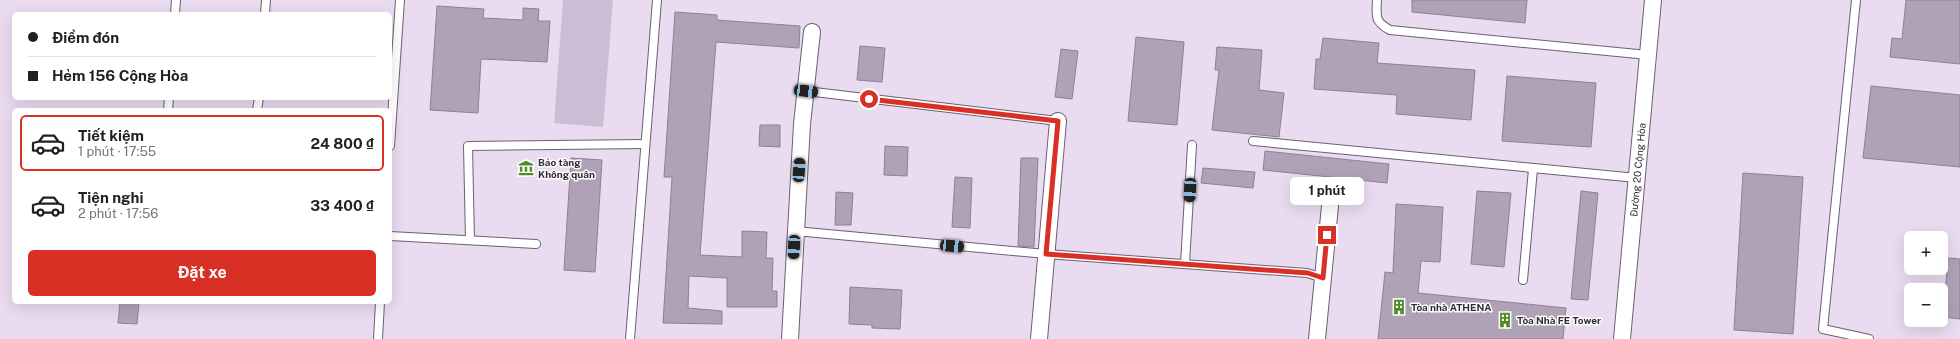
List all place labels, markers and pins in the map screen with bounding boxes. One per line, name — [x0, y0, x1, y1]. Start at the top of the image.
place label: Bảo tàng Không quân — [538, 156, 595, 180]
museum icon: Bảo tàng Không quân — [517, 159, 535, 177]
building icon: Tòa nhà ATHENA — [1390, 298, 1408, 316]
place label: Tòa nhà ATHENA — [1411, 301, 1492, 313]
building icon: Tòa Nhà FE Tower — [1496, 311, 1514, 329]
place label: Tòa Nhà FE Tower — [1517, 314, 1601, 326]

